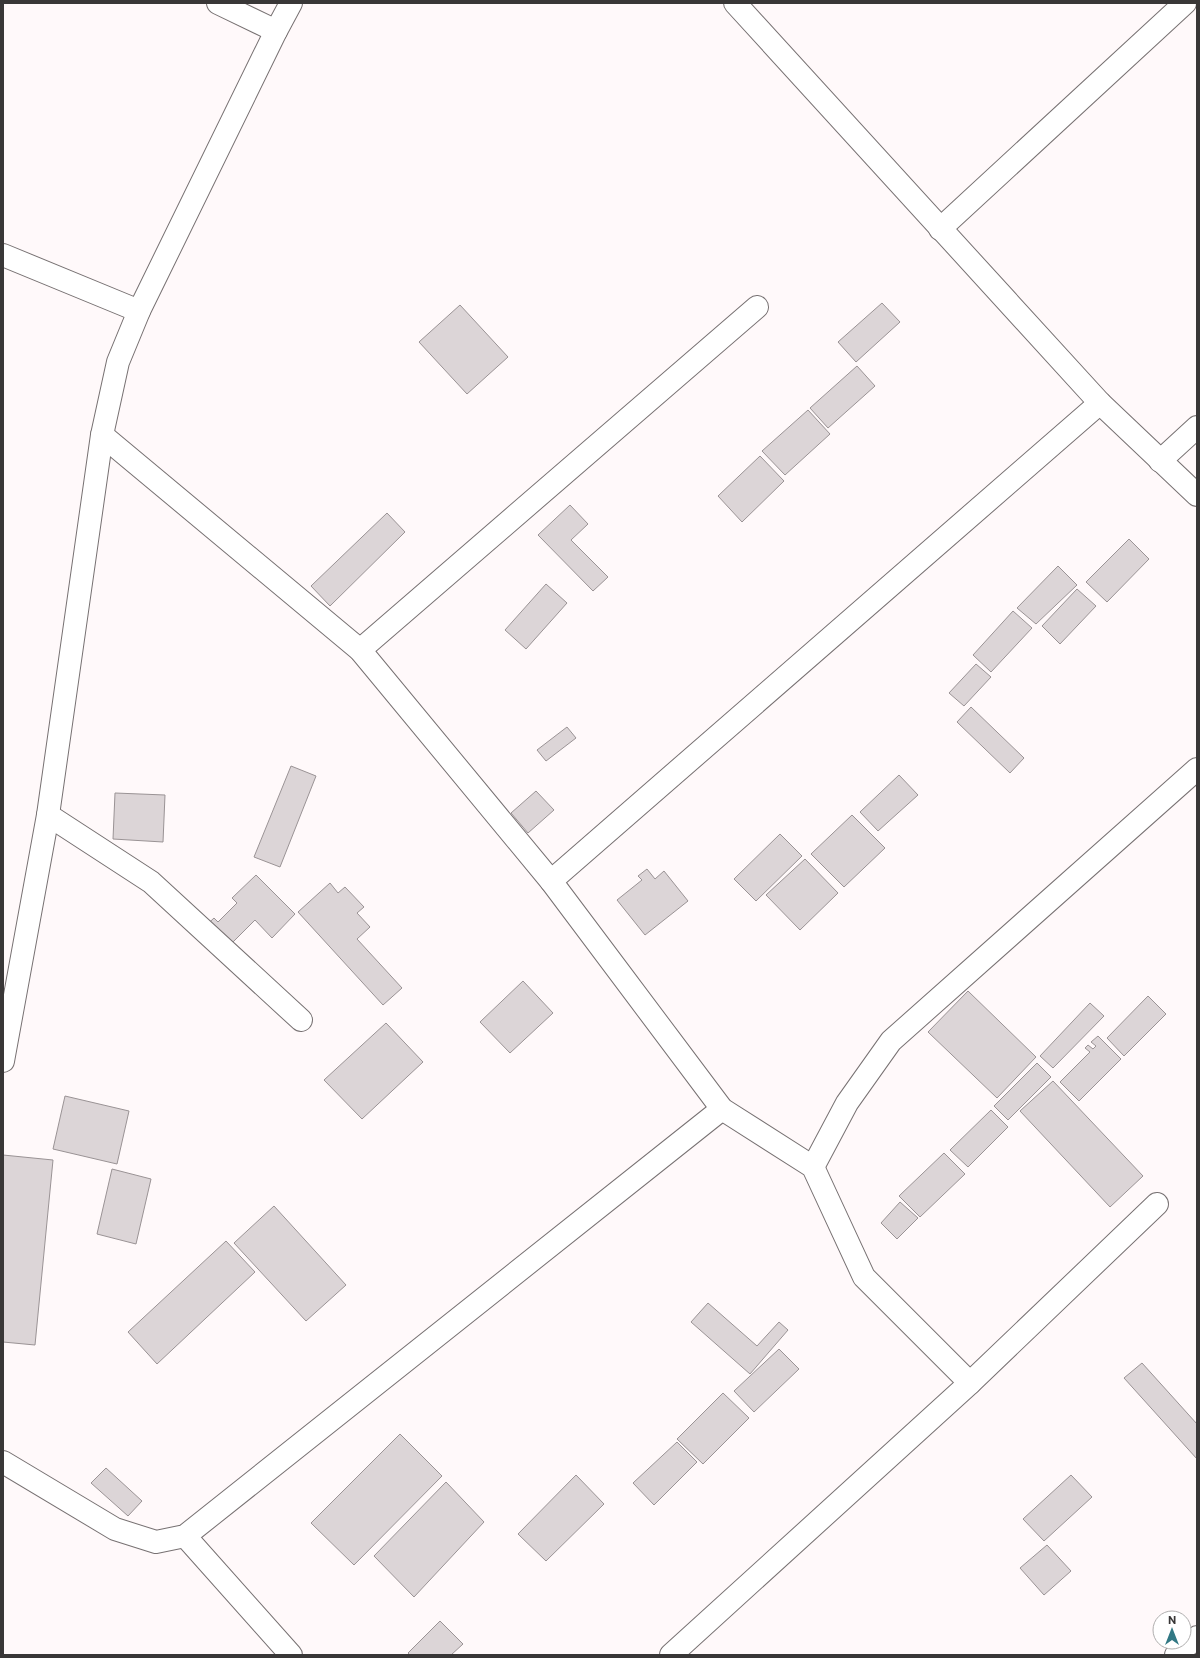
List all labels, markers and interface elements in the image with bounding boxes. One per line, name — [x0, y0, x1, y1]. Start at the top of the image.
north arrow — [1152, 1610, 1192, 1650]
text: N — [1168, 1613, 1176, 1626]

